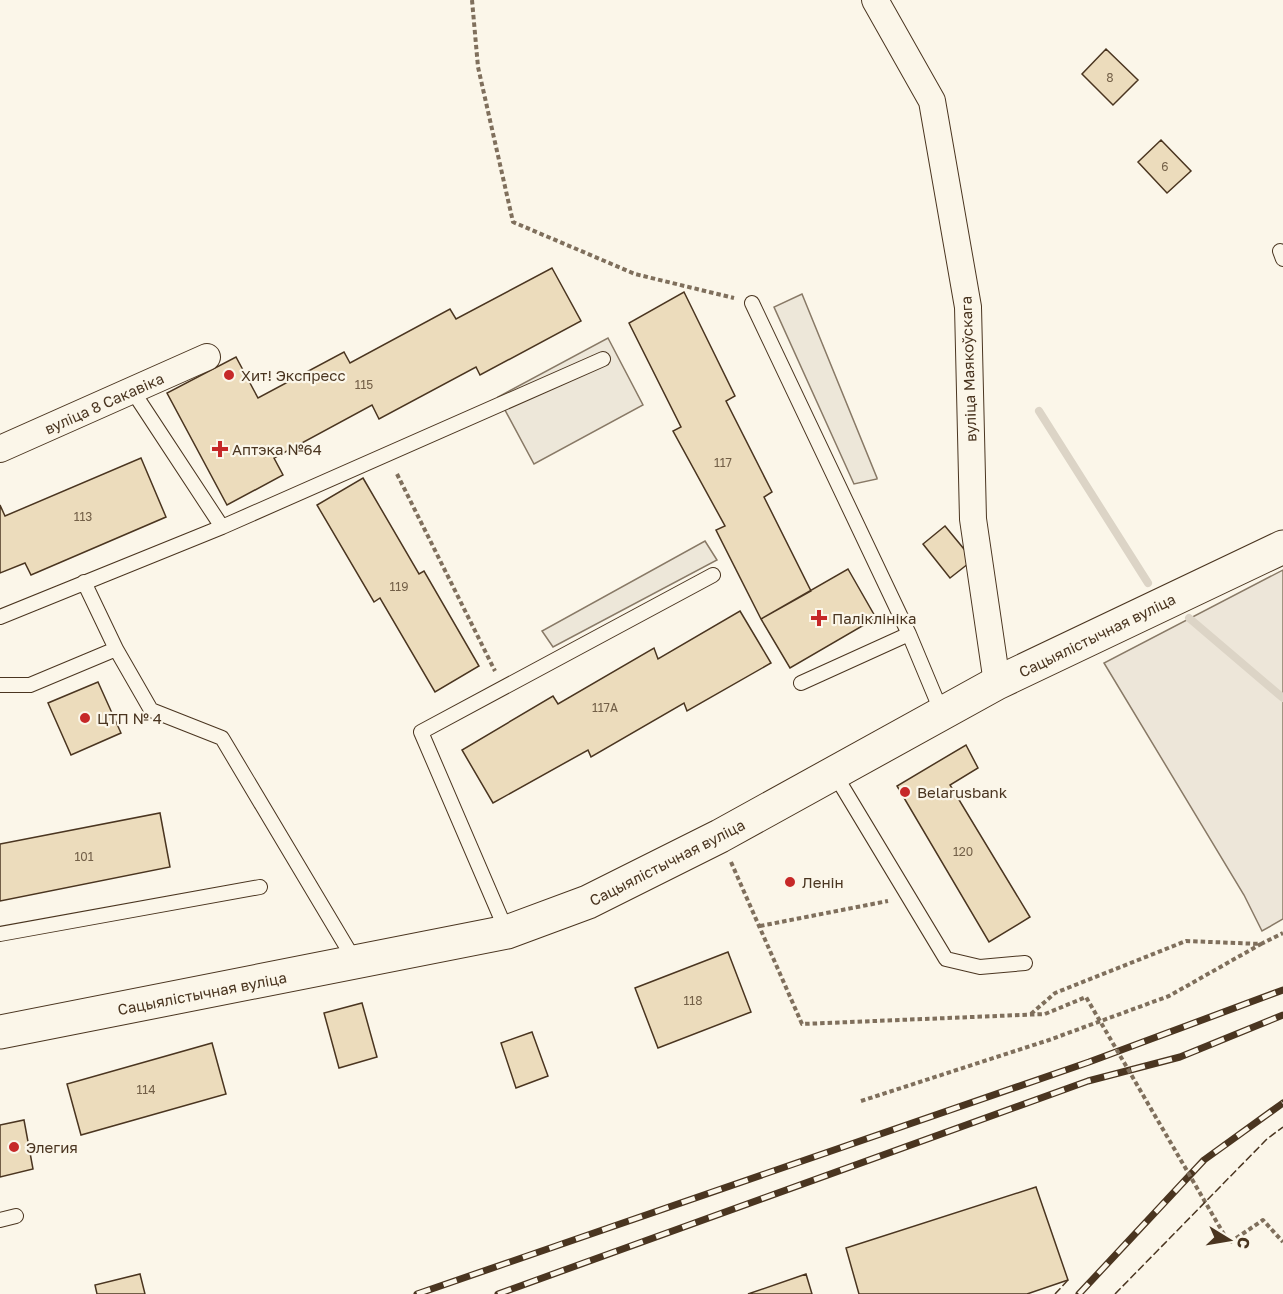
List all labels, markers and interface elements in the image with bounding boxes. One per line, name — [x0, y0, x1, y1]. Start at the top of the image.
house number: 8 — [1106, 70, 1114, 85]
house number: 6 — [1161, 159, 1169, 174]
street label: вуліца Маякоўскага — [956, 296, 980, 442]
place label: Хит! Экспресс — [241, 366, 346, 384]
marker: Хит! Экспресс — [222, 368, 236, 382]
street label: вуліца 8 Сакавіка — [42, 369, 166, 437]
house number: 115 — [355, 377, 373, 392]
place label: Аптэка №64 — [232, 440, 322, 458]
marker: Аптэка №64 — [213, 442, 227, 456]
house number: 117 — [714, 455, 732, 470]
house number: 113 — [74, 509, 92, 524]
house number: 119 — [390, 579, 408, 594]
street label: Сацыялістычная вуліца — [1016, 589, 1178, 681]
marker: Паліклініка — [810, 609, 828, 627]
place label: Паліклініка — [832, 609, 916, 627]
house number: 117А — [592, 700, 618, 715]
place label: ЦТП № 4 — [97, 709, 162, 727]
marker: ЦТП № 4 — [78, 711, 92, 725]
place label: Belarusbank — [917, 783, 1008, 801]
marker: Belarusbank — [898, 785, 912, 799]
street label: Сацыялістычная вуліца — [586, 815, 748, 909]
house number: 120 — [953, 844, 973, 859]
house number: 101 — [74, 849, 94, 864]
place label: Ленін — [802, 873, 844, 891]
marker: Ленін — [783, 875, 797, 889]
street label: Сацыялістычная вуліца — [116, 968, 288, 1018]
house number: 118 — [684, 993, 702, 1008]
house number: 114 — [137, 1082, 155, 1097]
place label: Элегия — [26, 1138, 78, 1156]
marker: Элегия — [7, 1140, 21, 1154]
north arrow — [1199, 1210, 1259, 1270]
text: С — [1233, 1235, 1255, 1250]

